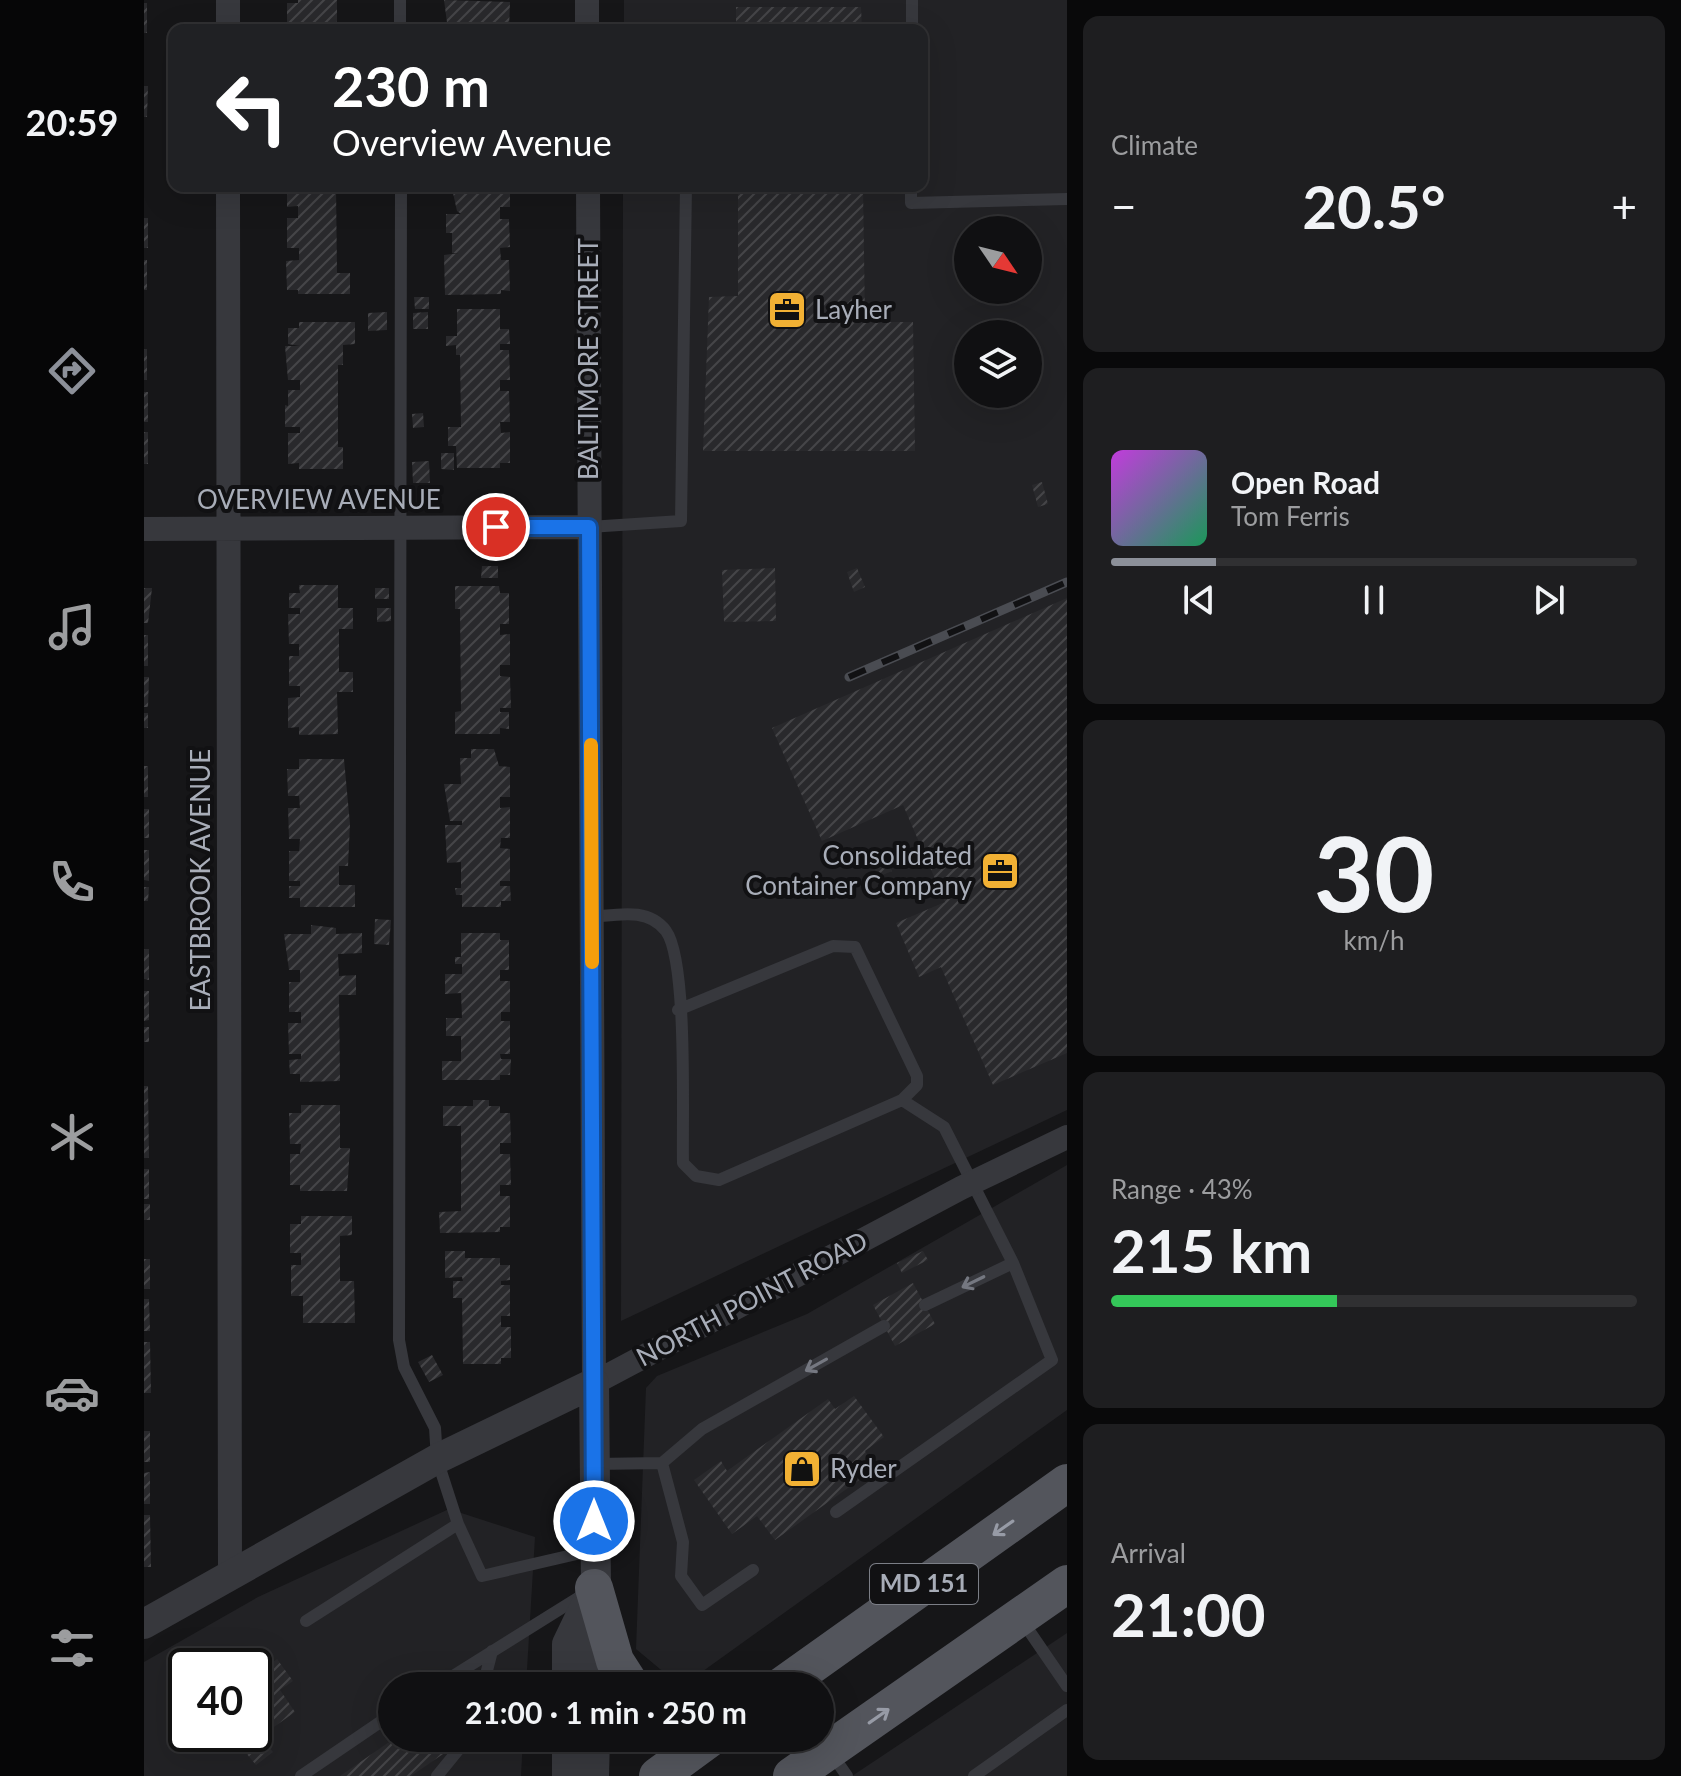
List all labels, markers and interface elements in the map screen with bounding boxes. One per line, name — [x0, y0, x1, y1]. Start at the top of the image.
text: 230 m — [332, 52, 490, 119]
icon: left — [200, 56, 304, 160]
text: 20:59 — [26, 100, 118, 144]
text: Overview Avenue — [332, 120, 612, 164]
text: Climate — [1111, 129, 1198, 161]
text: 20.5° — [1302, 170, 1446, 242]
text: − — [1111, 180, 1137, 232]
text: + — [1611, 180, 1637, 232]
north arrow — [954, 216, 1042, 304]
map controls — [954, 216, 1042, 408]
street label: BALTIMORE STREET — [572, 238, 604, 480]
office icon: Layher — [766, 289, 808, 331]
place label: Layher — [815, 293, 893, 325]
button: layers — [954, 320, 1042, 408]
icon: directions — [44, 343, 100, 399]
text: Open Road — [1231, 464, 1380, 500]
street label: OVERVIEW AVENUE — [197, 483, 441, 515]
pin — [462, 493, 530, 561]
text: Tom Ferris — [1231, 500, 1350, 532]
icon: arrive — [474, 505, 518, 549]
icon: previous — [1177, 578, 1221, 622]
icon: pause — [1352, 578, 1396, 622]
icon: next — [1527, 578, 1571, 622]
icon: music — [44, 599, 100, 655]
street label: EASTBROOK AVENUE — [184, 749, 216, 1011]
text: 30 — [1314, 809, 1434, 934]
place label: Consolidated Container Company — [745, 839, 973, 901]
office icon: Consolidated Container Company — [979, 850, 1021, 892]
icon: phone — [44, 854, 100, 910]
text: km/h — [1344, 924, 1404, 956]
icon: climate — [44, 1109, 100, 1165]
text: Range · 43% — [1111, 1173, 1253, 1205]
text: 215 km — [1111, 1214, 1312, 1286]
street label: NORTH POINT ROAD — [631, 1224, 872, 1373]
one-way arrow — [961, 1275, 985, 1290]
one-way arrow — [805, 1357, 828, 1373]
icon: car — [44, 1365, 100, 1421]
shop icon: Ryder — [781, 1448, 823, 1490]
place label: Ryder — [830, 1452, 897, 1484]
position arrow — [552, 1479, 636, 1563]
one-way arrow — [993, 1520, 1015, 1536]
text: Arrival — [1111, 1537, 1186, 1569]
road number: MD 151 — [870, 1564, 978, 1604]
text: 21:00 — [1111, 1578, 1266, 1650]
icon: filters — [44, 1620, 100, 1676]
speed limit sign: 40 — [168, 1648, 272, 1752]
text: 21:00 · 1 min · 250 m — [465, 1694, 747, 1730]
one-way arrow — [868, 1708, 889, 1725]

